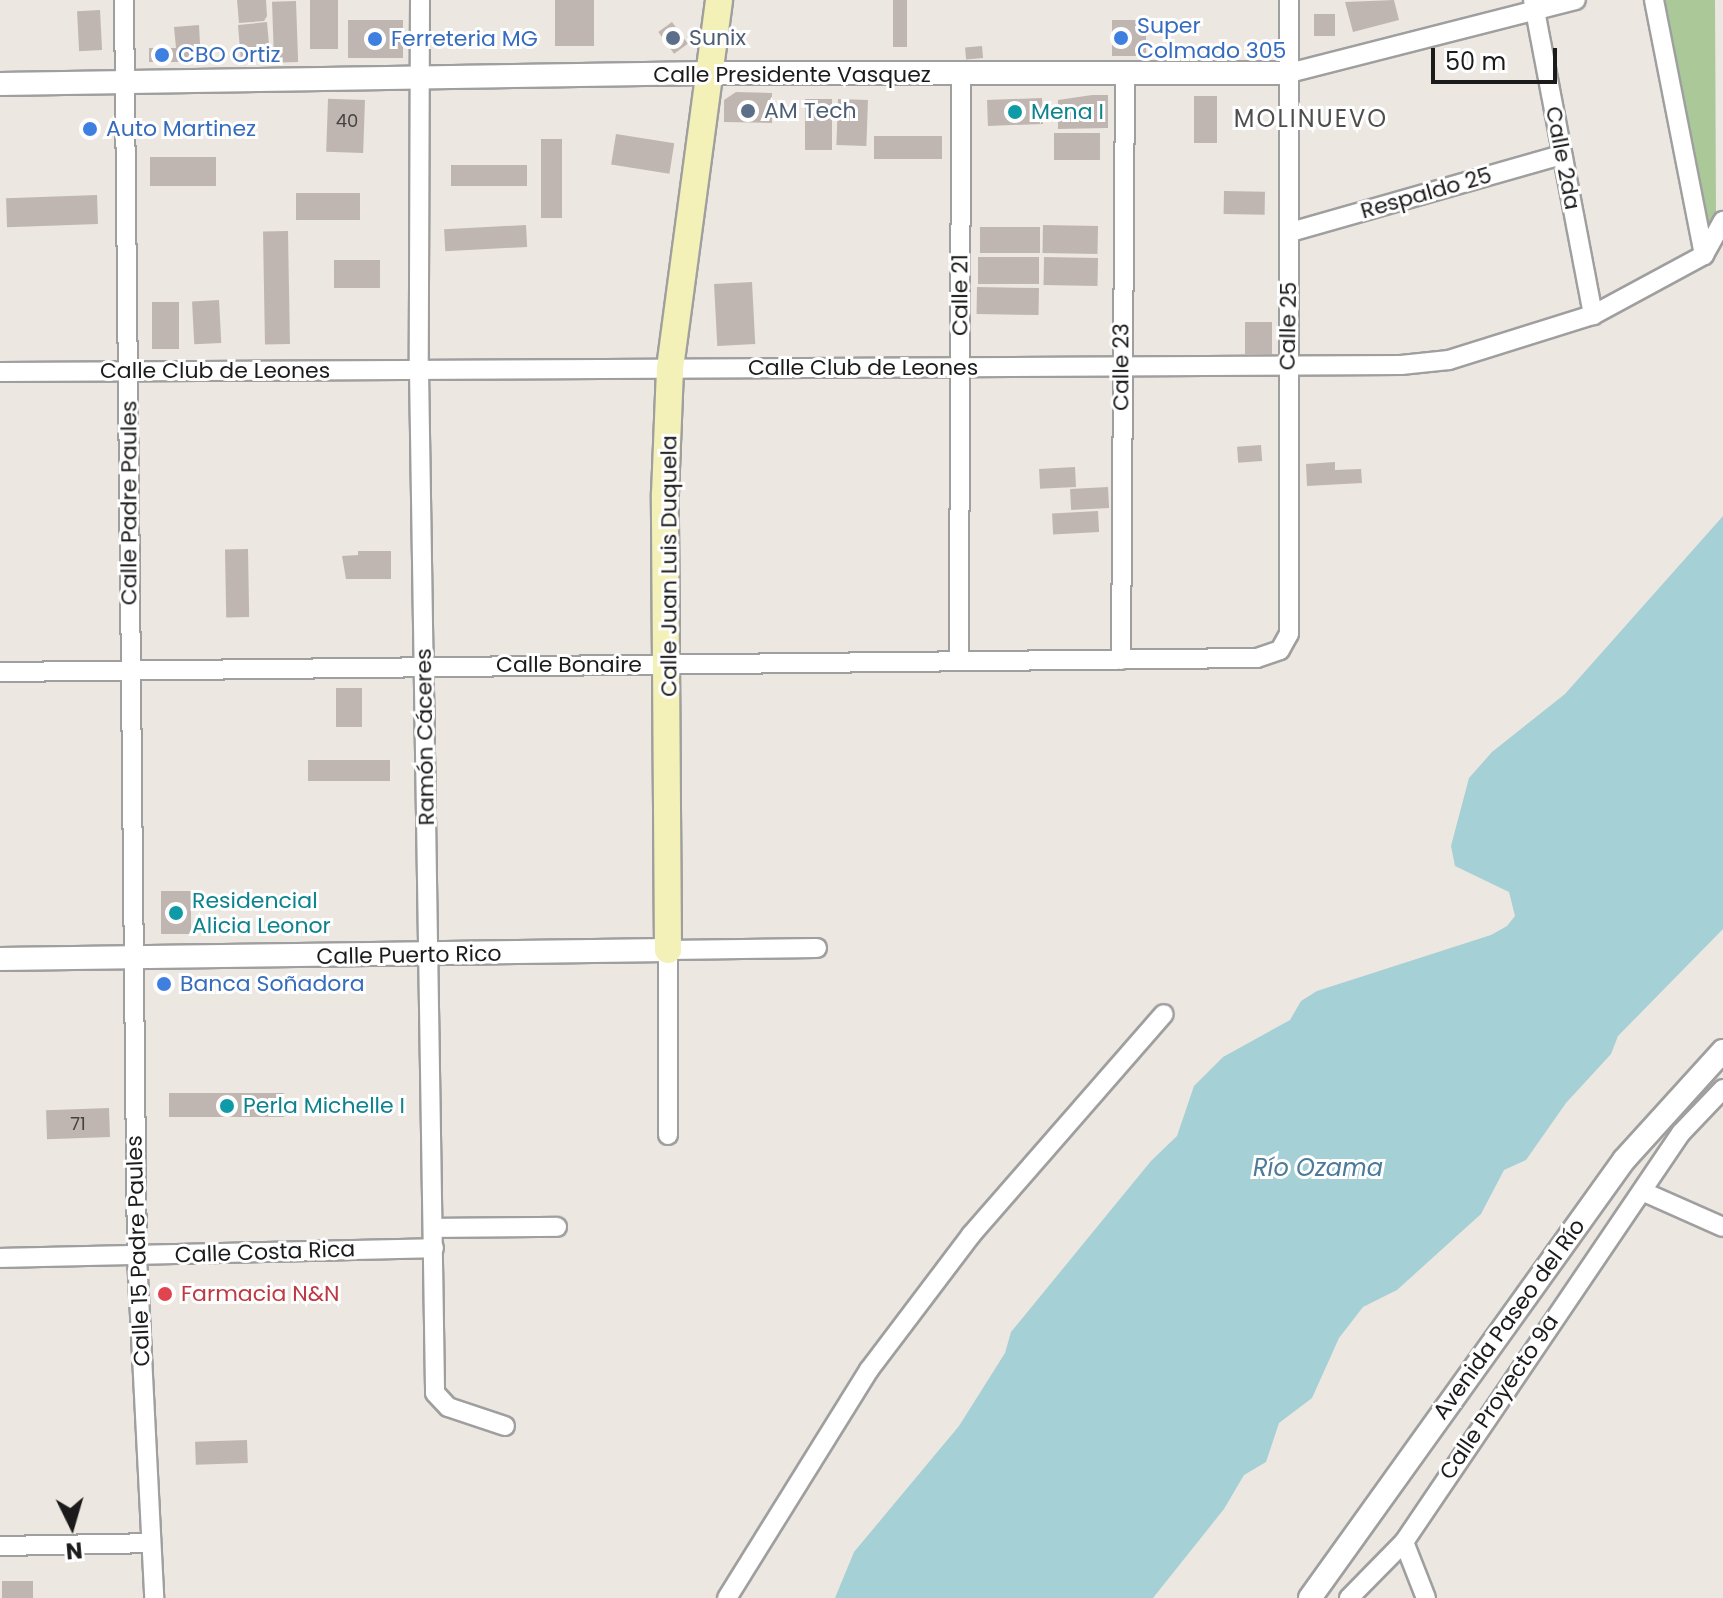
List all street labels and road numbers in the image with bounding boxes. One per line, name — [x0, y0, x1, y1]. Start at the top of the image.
street label: Calle Presidente Vasquez — [653, 62, 931, 88]
street label: Calle 2da — [1540, 104, 1586, 212]
street label: Respaldo 25 — [1358, 162, 1494, 224]
street label: Calle 21 — [947, 254, 973, 336]
street label: Calle 25 — [1274, 281, 1302, 371]
street label: Calle 23 — [1108, 323, 1134, 411]
street label: Calle Club de Leones — [748, 355, 978, 381]
street label: Calle Club de Leones — [100, 358, 330, 384]
street label: Calle Padre Paules — [116, 401, 142, 605]
street label: Calle Juan Luis Duquela — [656, 435, 682, 697]
street label: Ramón Cáceres — [410, 648, 440, 826]
street label: Calle Bonaire — [496, 652, 642, 678]
street label: Calle Puerto Rico — [316, 940, 502, 970]
street label: Calle 15 Padre Paules — [121, 1135, 155, 1367]
street label: Avenida Paseo del Río — [1427, 1214, 1591, 1424]
street label: Calle Costa Rica — [174, 1236, 356, 1268]
street label: Calle Proyecto 9a — [1434, 1309, 1564, 1485]

